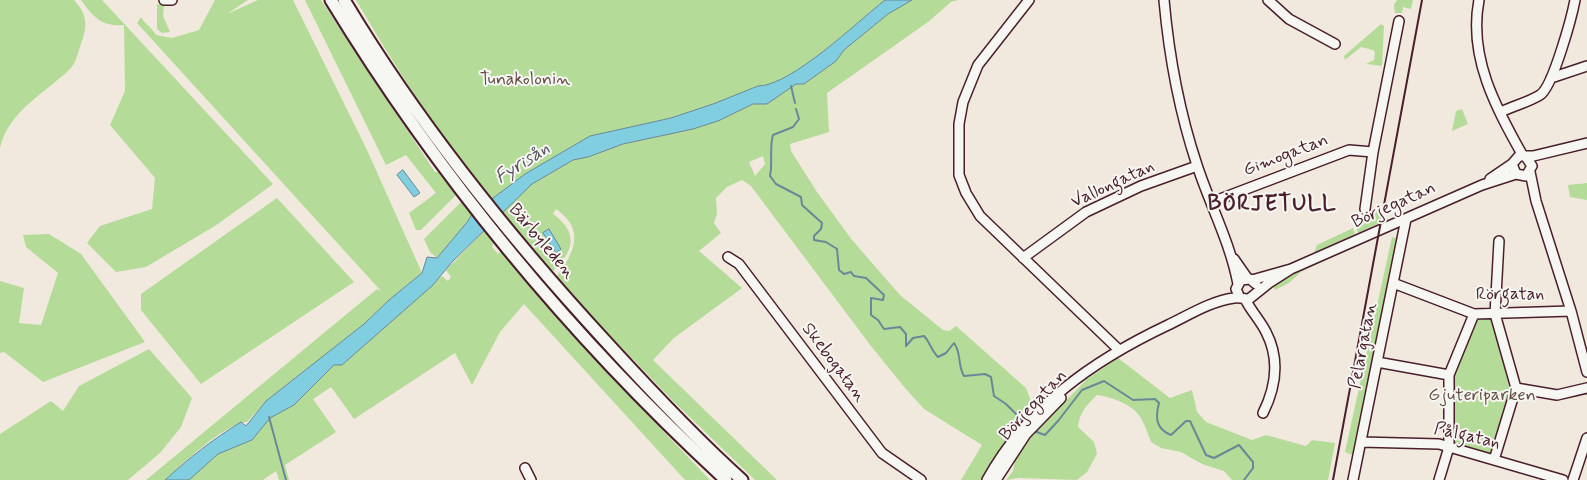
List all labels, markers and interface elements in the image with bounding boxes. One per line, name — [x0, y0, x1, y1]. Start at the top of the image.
park label: Tunakolonin — [480, 69, 570, 91]
street label: Gimogatan — [1241, 130, 1331, 182]
water label: Fyrisån — [491, 138, 555, 190]
street label: Vallongatan — [1068, 156, 1158, 214]
street label: Börjegatan — [1349, 178, 1439, 234]
district label: BÖRJETULL — [1208, 192, 1336, 218]
street label: Bärbyleden — [503, 200, 579, 284]
street label: Rörgatan — [1476, 284, 1544, 306]
street label: Pelargatan — [1345, 301, 1383, 391]
street label: Skebogatan — [796, 319, 870, 407]
street label: Börjegatan — [996, 366, 1072, 446]
park label: Gjuteriparken — [1428, 385, 1536, 407]
street label: Pålgatan — [1432, 419, 1502, 455]

